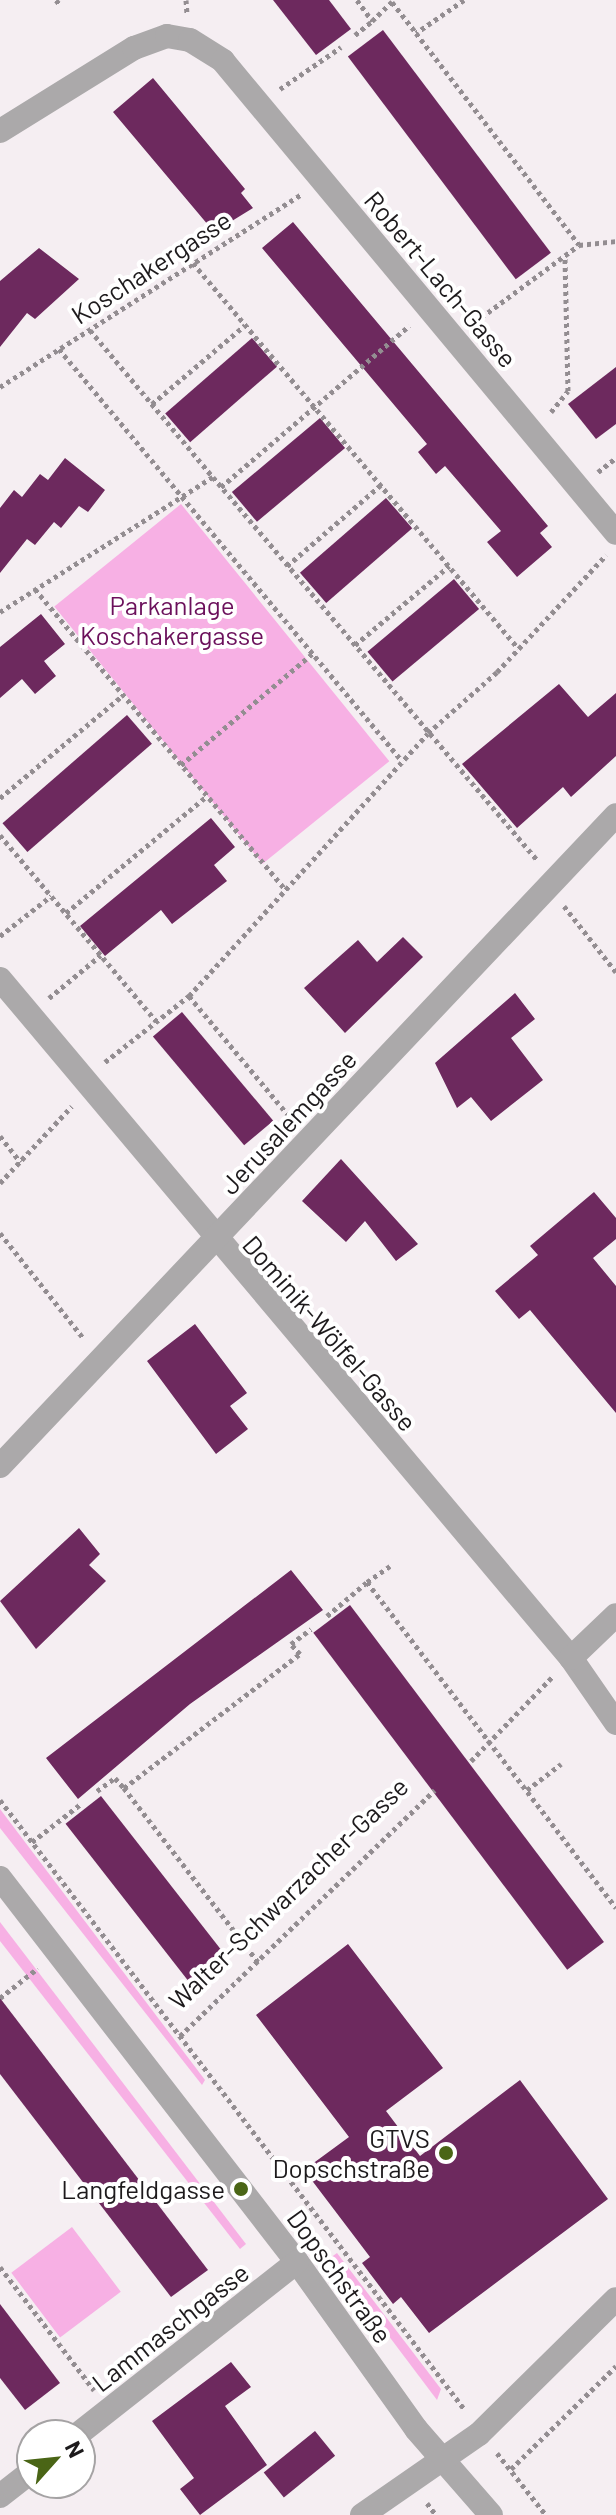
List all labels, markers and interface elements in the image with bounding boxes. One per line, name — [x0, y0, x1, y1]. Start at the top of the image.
street label: Robert-Lach-Gasse — [358, 185, 524, 373]
street label: Koschakergasse — [65, 204, 237, 330]
park label: Parkanlage Koschakergasse — [80, 589, 264, 650]
street label: Jerusalemgasse — [213, 1044, 363, 1200]
street label: Dominik-Wölfel-Gasse — [237, 1229, 423, 1437]
street label: Walter-Schwarzacher-Gasse — [162, 1771, 414, 2015]
place label: GTVS Dopschstraße — [272, 2122, 430, 2184]
marker: GTVS Dopschstraße — [437, 2144, 455, 2162]
place label: Langfeldgasse — [61, 2173, 225, 2205]
marker: Langfeldgasse — [232, 2180, 250, 2198]
street label: Dopschstraße — [281, 2203, 399, 2349]
street label: Lammaschgasse — [86, 2256, 254, 2398]
north arrow — [16, 2419, 96, 2499]
text: N — [61, 2437, 91, 2461]

